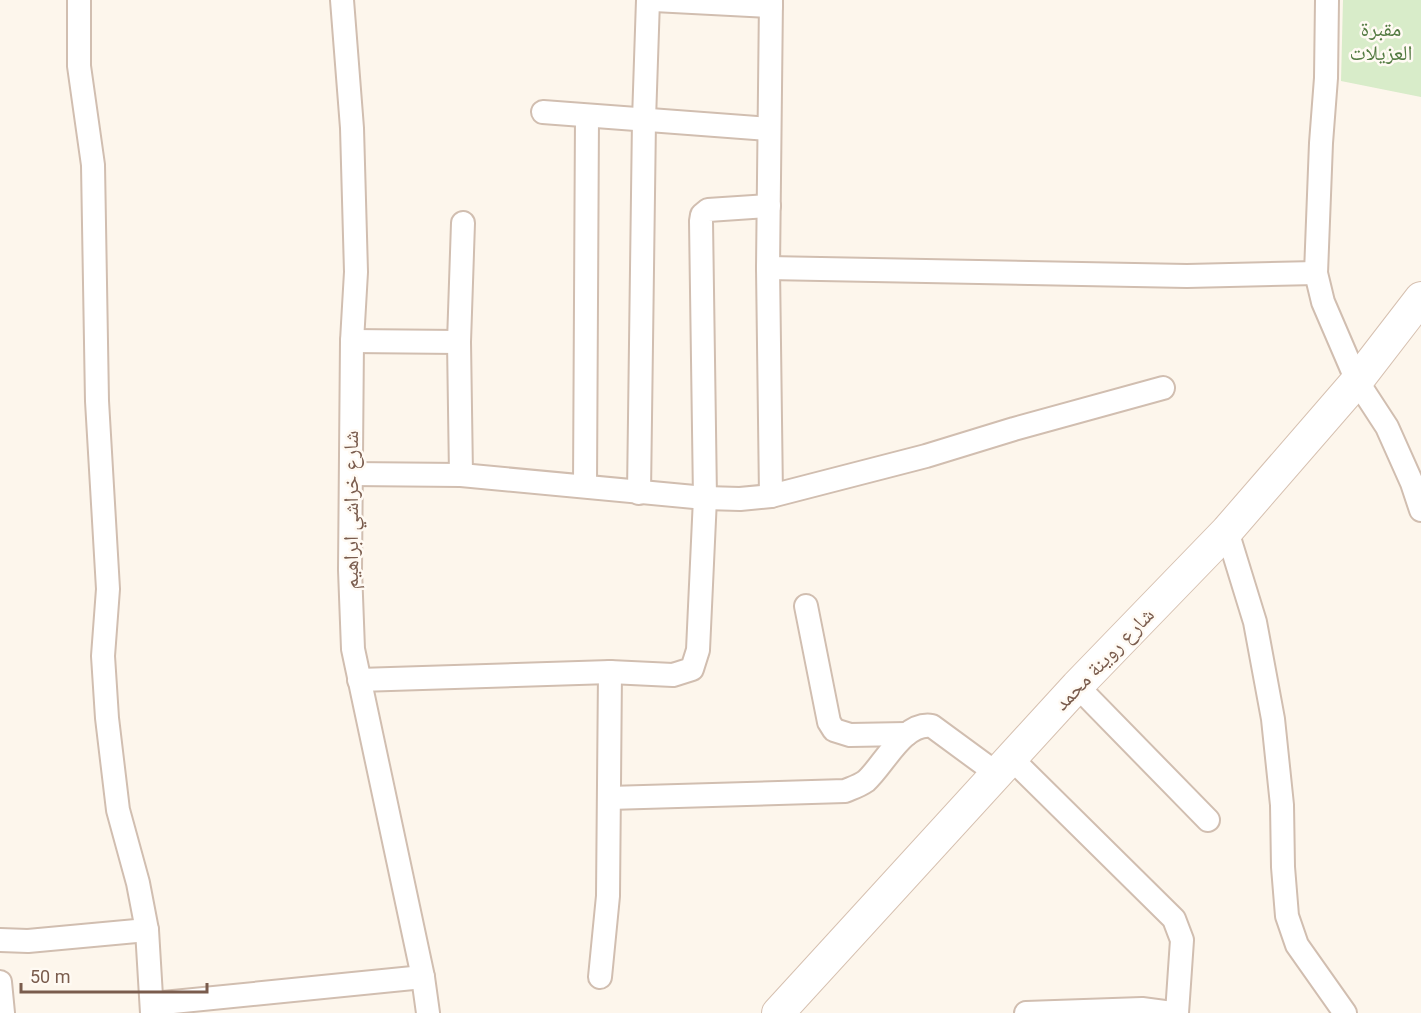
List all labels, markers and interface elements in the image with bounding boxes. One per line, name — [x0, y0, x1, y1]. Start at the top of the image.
park label: مقبرة العزيلات — [1350, 17, 1412, 65]
street label: شارع خراشي ابراهيم — [339, 431, 367, 590]
street label: شارع روينة محمد — [1049, 603, 1160, 716]
scale bar — [21, 956, 207, 994]
text: 50 m — [30, 966, 70, 987]

